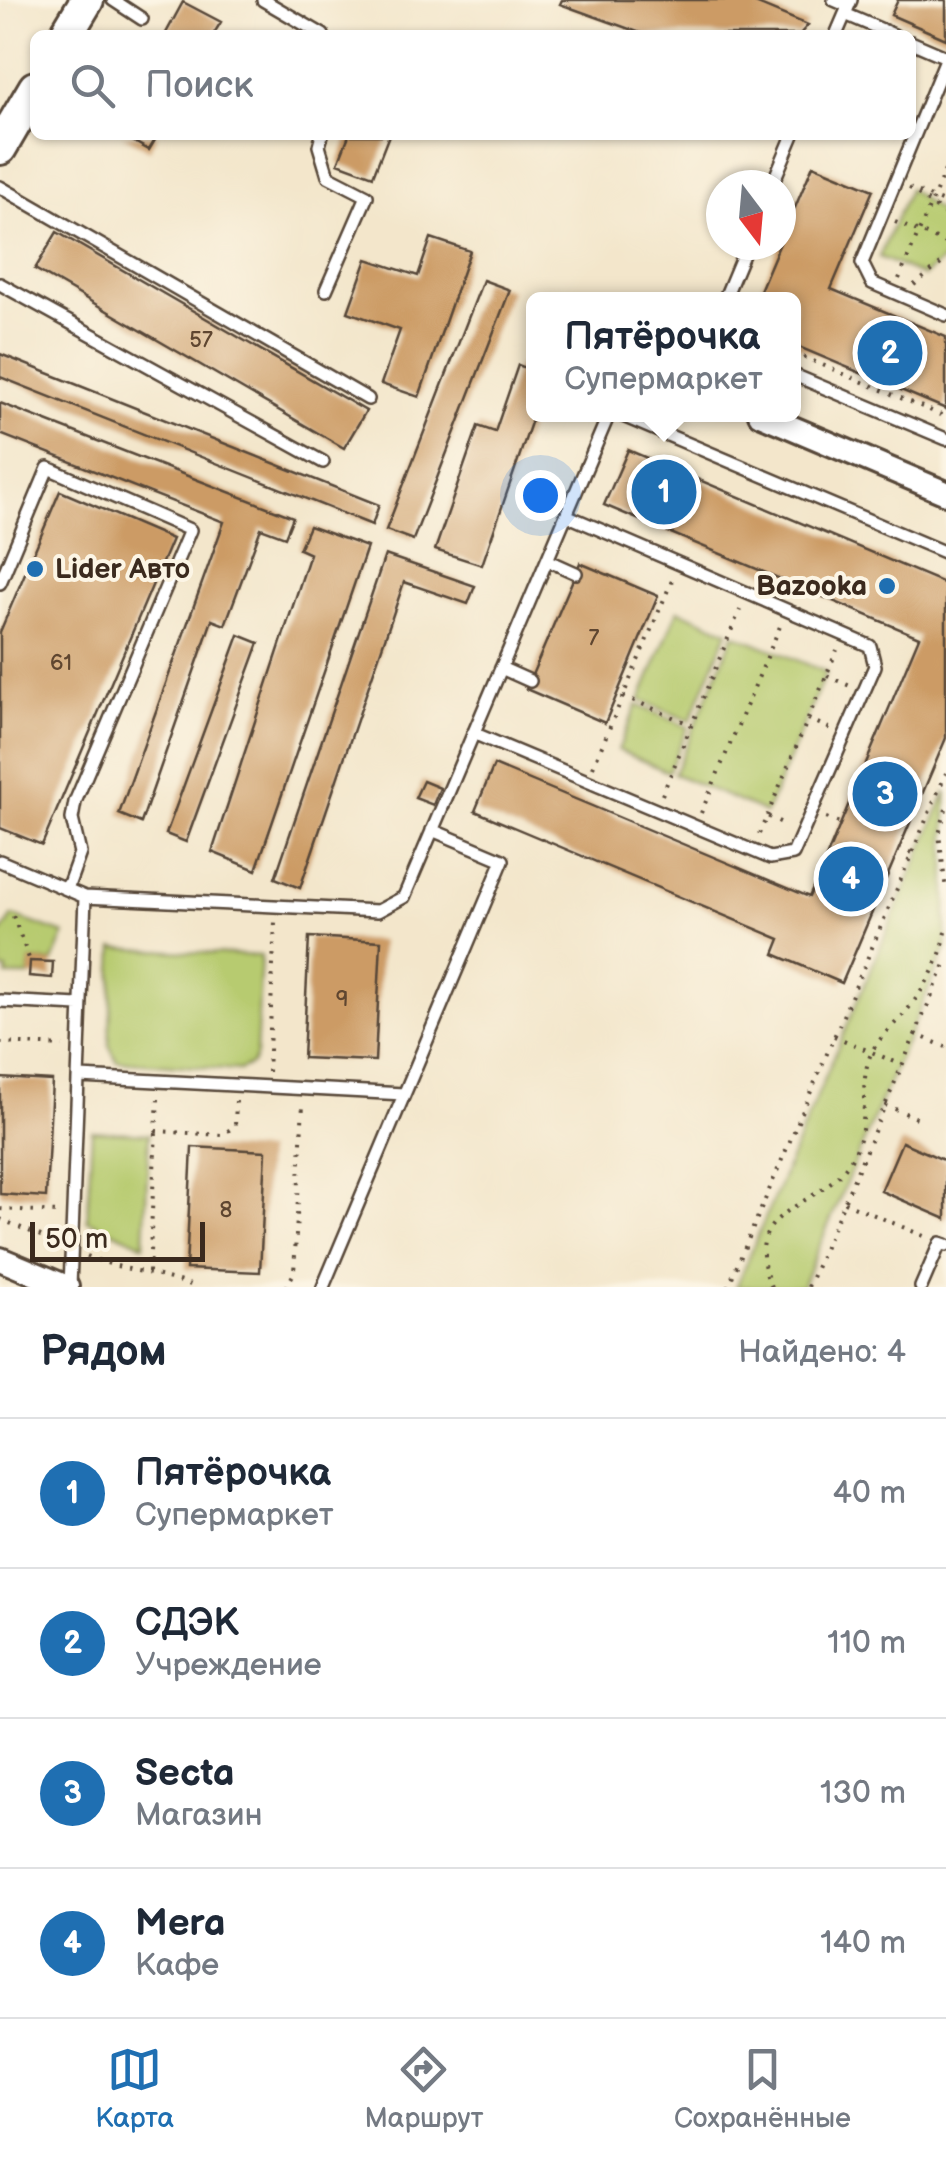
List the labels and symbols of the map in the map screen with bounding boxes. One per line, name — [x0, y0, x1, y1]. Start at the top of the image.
north arrow — [706, 170, 796, 260]
pin: 2 — [858, 316, 922, 390]
house number: 57 — [189, 327, 213, 354]
pin: 1 — [632, 454, 696, 530]
your location — [515, 470, 566, 521]
place label: Lider Авто — [55, 553, 190, 586]
marker: Lider Авто — [24, 558, 46, 580]
place label: Bazooka — [756, 570, 867, 603]
marker: Bazooka — [876, 575, 898, 597]
house number: 7 — [589, 625, 600, 652]
house number: 61 — [50, 650, 72, 677]
pin: 3 — [852, 756, 918, 832]
pin: 4 — [818, 842, 884, 916]
house number: 9 — [336, 986, 348, 1013]
house number: 8 — [220, 1197, 232, 1224]
scale bar — [30, 1217, 205, 1262]

